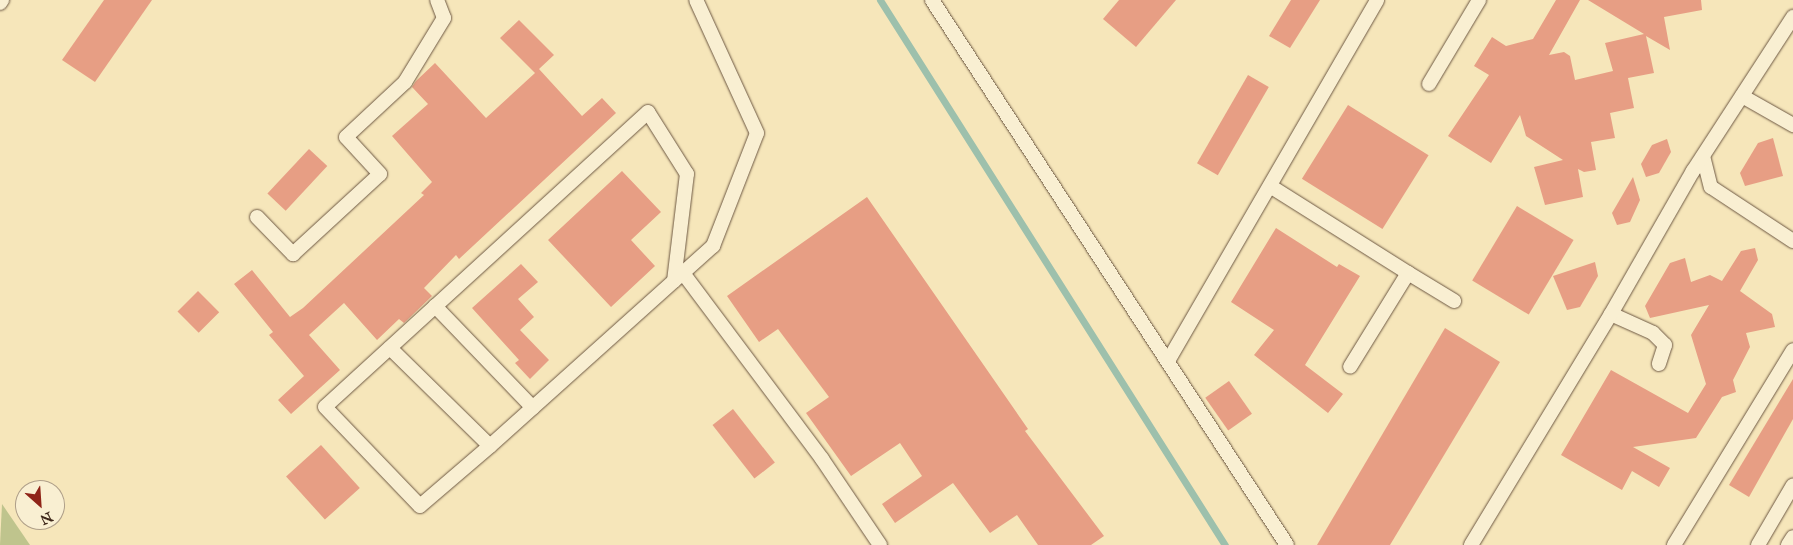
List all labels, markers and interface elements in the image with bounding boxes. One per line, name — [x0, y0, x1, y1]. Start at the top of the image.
north arrow — [15, 480, 65, 530]
text: N — [37, 508, 55, 528]

